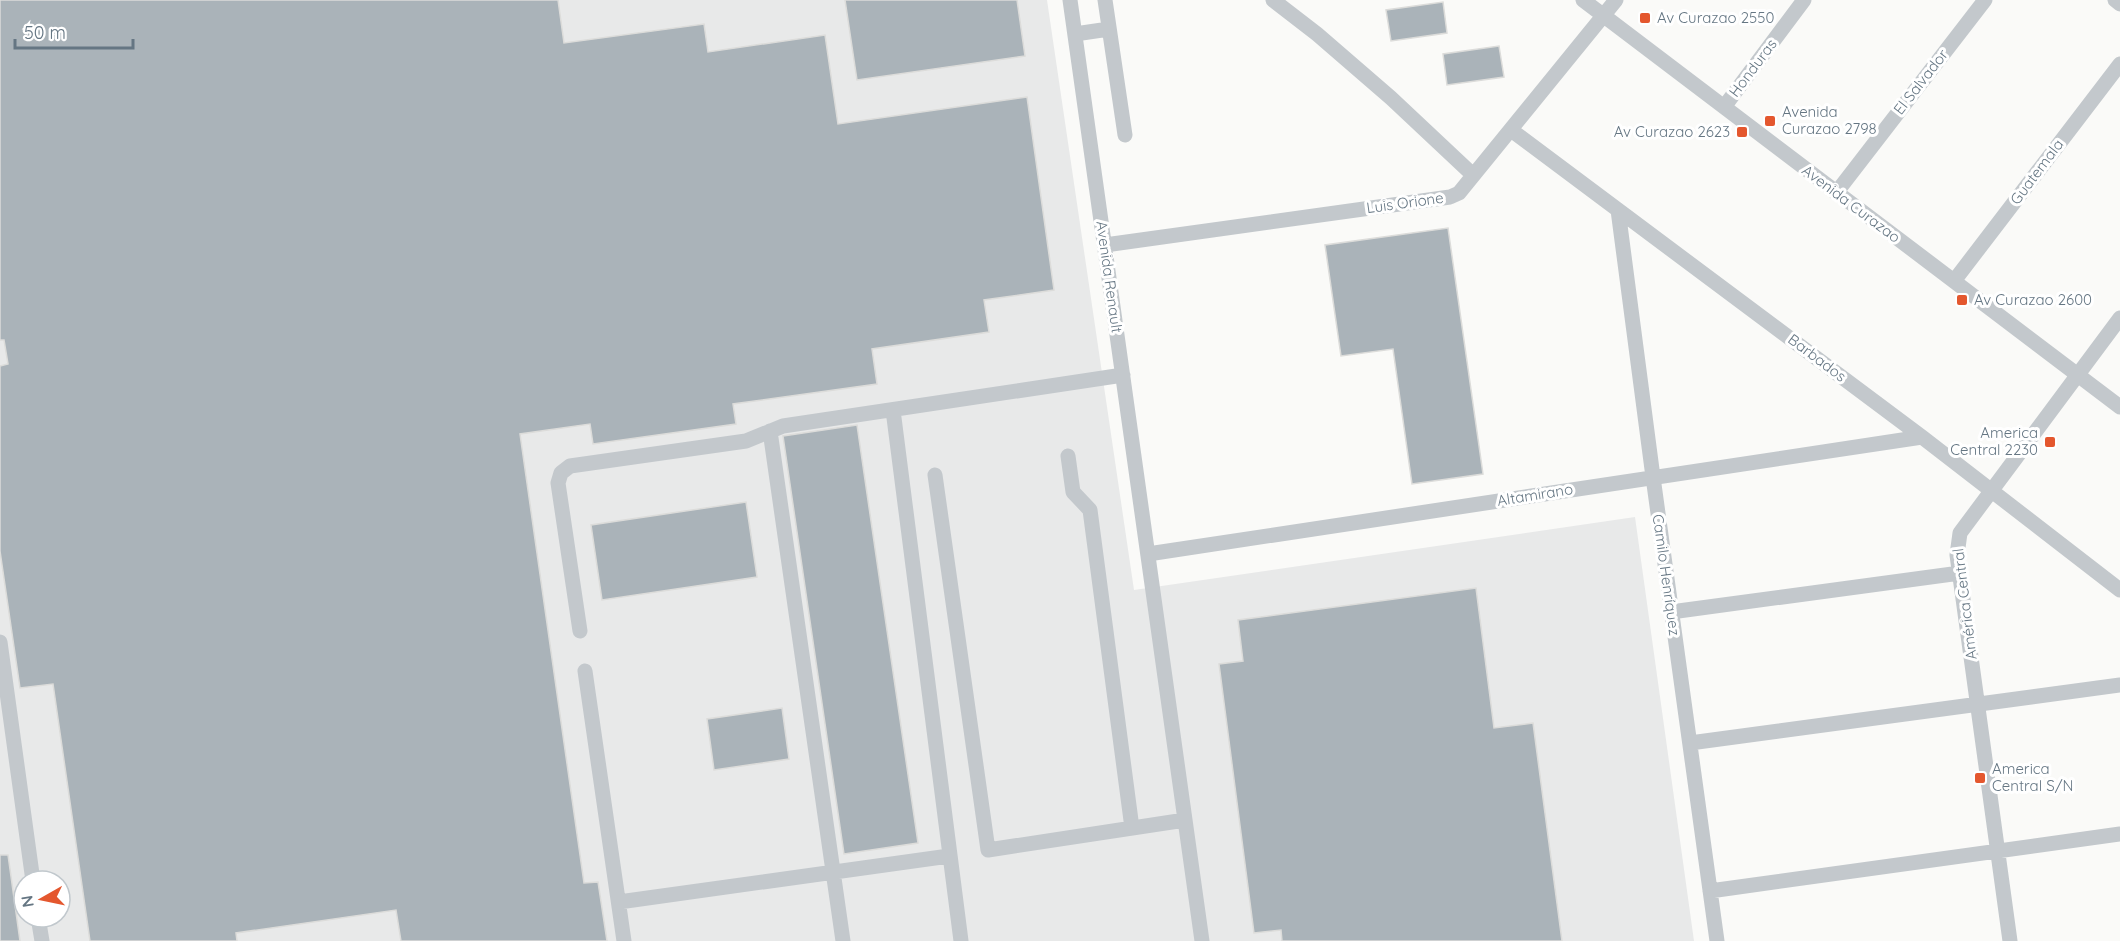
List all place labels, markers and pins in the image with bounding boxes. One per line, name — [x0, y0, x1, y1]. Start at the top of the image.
place label: Av Curazao 2550 — [1657, 8, 1774, 27]
marker: Av Curazao 2550 — [1638, 11, 1652, 25]
place label: Avenida Curazao 2798 — [1782, 102, 1877, 138]
marker: Avenida Curazao 2798 — [1763, 114, 1777, 128]
place label: Av Curazao 2623 — [1614, 122, 1730, 141]
marker: Av Curazao 2623 — [1735, 125, 1749, 139]
place label: Av Curazao 2600 — [1974, 290, 2092, 309]
marker: Av Curazao 2600 — [1955, 293, 1969, 307]
place label: America Central 2230 — [1950, 423, 2038, 459]
marker: America Central 2230 — [2043, 435, 2057, 449]
place label: America Central S/N — [1992, 759, 2073, 795]
marker: America Central S/N — [1973, 771, 1987, 785]

